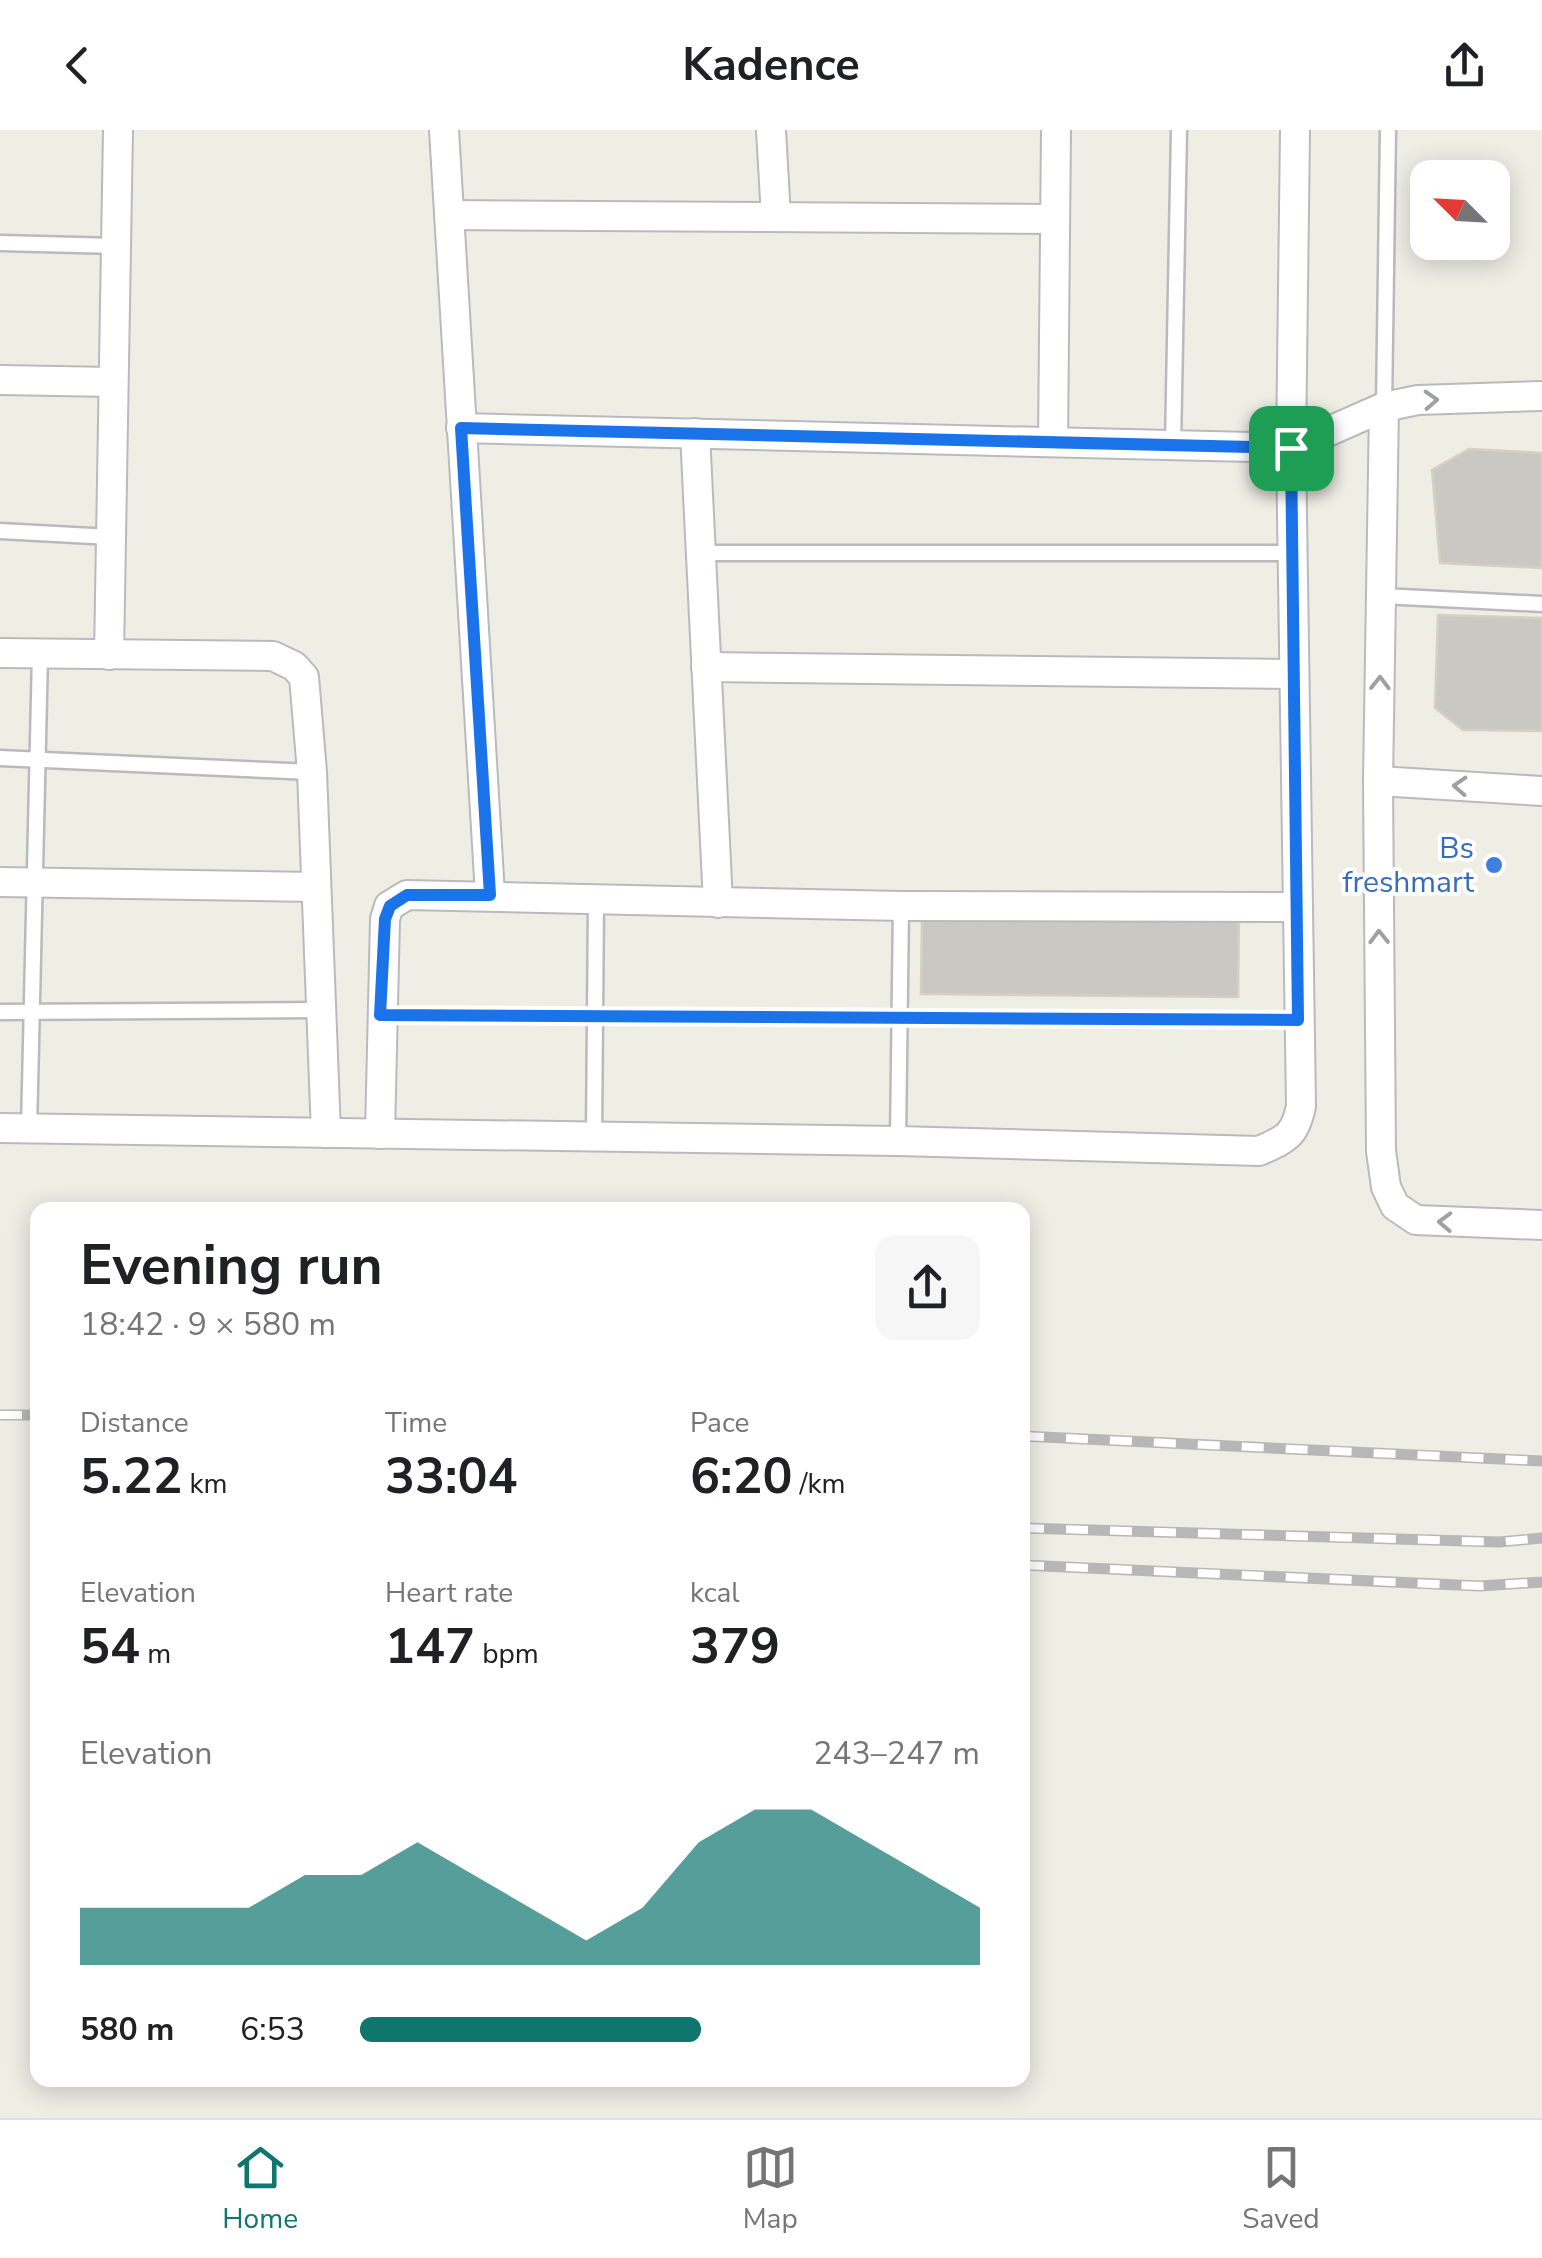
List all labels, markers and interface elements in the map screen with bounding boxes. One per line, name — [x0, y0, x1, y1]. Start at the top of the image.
text: Kadence — [682, 35, 860, 96]
icon: back — [50, 38, 105, 93]
icon: share — [1437, 38, 1492, 93]
north arrow — [1410, 160, 1510, 260]
map controls — [1410, 160, 1510, 260]
one-way arrow — [1424, 389, 1440, 410]
pin — [1249, 406, 1334, 491]
icon: arrive — [1264, 421, 1319, 476]
one-way arrow — [1369, 675, 1390, 691]
one-way arrow — [1451, 776, 1467, 797]
place label: Bs freshmart — [1342, 828, 1474, 903]
marker: Bs freshmart — [1483, 854, 1505, 876]
one-way arrow — [1368, 929, 1390, 944]
one-way arrow — [1436, 1211, 1452, 1232]
text: Evening run — [80, 1228, 383, 1303]
button: share — [875, 1235, 980, 1340]
text: 18:42 · 9 × 580 m — [80, 1303, 336, 1346]
text: Distance — [80, 1404, 189, 1442]
text: Time — [385, 1404, 447, 1442]
text: Pace — [690, 1404, 749, 1442]
text: 5.22 — [80, 1442, 182, 1511]
text: 33:04 — [385, 1442, 517, 1511]
text: 6:20 — [690, 1442, 792, 1511]
text: km — [182, 1465, 228, 1503]
text: /km — [792, 1465, 845, 1503]
text: Elevation — [80, 1574, 196, 1612]
text: Heart rate — [385, 1574, 513, 1612]
text: kcal — [690, 1574, 740, 1612]
text: 54 — [80, 1612, 140, 1681]
text: 147 — [385, 1612, 475, 1681]
text: 379 — [690, 1612, 780, 1681]
text: m — [140, 1635, 171, 1673]
text: bpm — [475, 1635, 539, 1673]
text: Elevation — [80, 1732, 213, 1775]
text: 243–247 m — [813, 1732, 980, 1775]
text: 580 m — [80, 2008, 174, 2051]
text: 6:53 — [240, 2008, 305, 2051]
tab: Home — [222, 2140, 298, 2238]
tab: Map — [743, 2140, 798, 2238]
tab: Saved — [1242, 2140, 1320, 2238]

